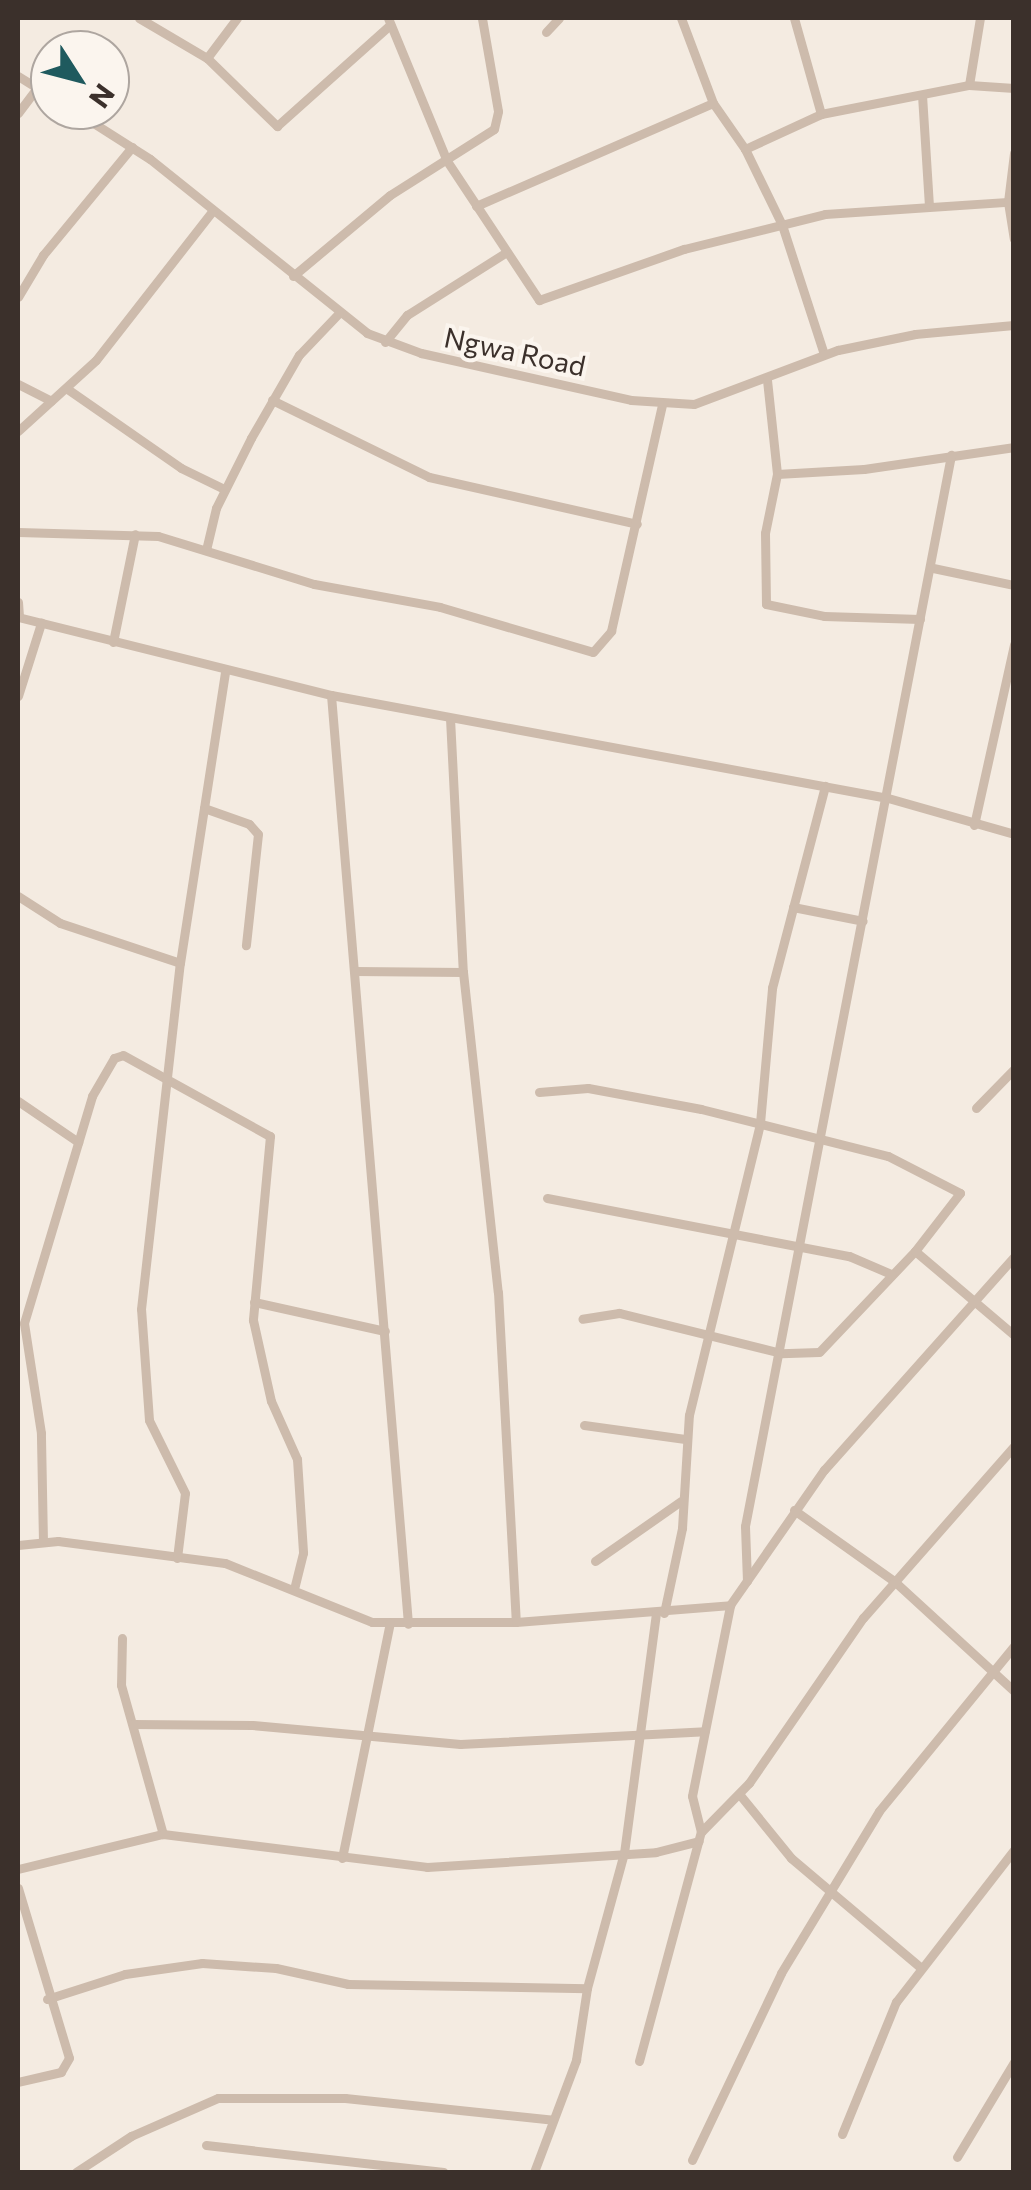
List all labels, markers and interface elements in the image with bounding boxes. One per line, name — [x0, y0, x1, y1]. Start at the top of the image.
north arrow — [30, 30, 130, 130]
text: N — [83, 78, 123, 115]
street label: Ngwa Road — [441, 320, 589, 382]

